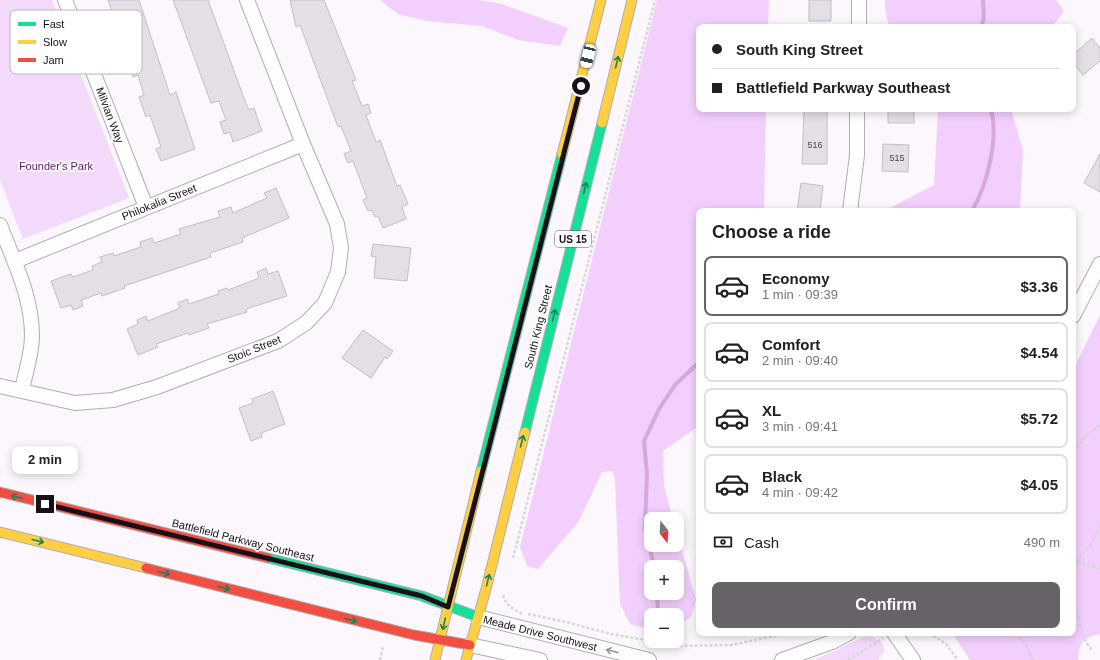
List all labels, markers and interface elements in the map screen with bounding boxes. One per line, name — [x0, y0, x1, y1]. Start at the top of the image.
legend — [10, 10, 142, 74]
text: Fast — [43, 18, 64, 30]
text: Slow — [43, 36, 67, 48]
text: South King Street — [736, 41, 863, 58]
car — [579, 43, 597, 69]
text: Jam — [43, 54, 64, 66]
one-way arrow — [613, 56, 621, 69]
route start — [572, 77, 590, 95]
text: Battlefield Parkway Southeast — [736, 79, 950, 96]
street label: Milvian Way — [94, 85, 126, 145]
house number: 516 — [807, 140, 823, 150]
house number: 515 — [889, 153, 905, 163]
park label: Founder's Park — [19, 160, 94, 172]
street label: Philokalia Street — [120, 182, 198, 222]
one-way arrow — [582, 182, 590, 195]
text: Choose a ride — [712, 222, 831, 242]
road number: US 15 — [555, 231, 591, 247]
icon: car — [714, 268, 750, 304]
text: Economy — [762, 270, 830, 287]
text: $3.36 — [1020, 278, 1058, 295]
street label: South King Street — [522, 284, 554, 370]
text: 1 min · 09:39 — [762, 287, 838, 302]
one-way arrow — [551, 308, 558, 321]
street label: Stoic Street — [225, 333, 283, 365]
icon: car — [714, 334, 750, 370]
text: Comfort — [762, 336, 820, 353]
text: $4.54 — [1020, 344, 1058, 361]
text: 2 min · 09:40 — [762, 353, 838, 368]
icon: car — [714, 400, 750, 436]
text: XL — [762, 402, 781, 419]
text: $5.72 — [1020, 410, 1058, 427]
text: 3 min · 09:41 — [762, 419, 838, 434]
one-way arrow — [519, 434, 527, 447]
callout: 2 min — [12, 446, 78, 474]
text: 2 min — [28, 452, 62, 467]
icon: car — [714, 466, 750, 502]
text: Black — [762, 468, 802, 485]
text: $4.05 — [1020, 476, 1058, 493]
text: 4 min · 09:42 — [762, 485, 838, 500]
one-way arrow — [11, 492, 24, 500]
route end — [36, 495, 54, 513]
north arrow — [644, 512, 684, 552]
map controls — [644, 512, 684, 648]
street label: Battlefield Parkway Southeast — [171, 517, 315, 563]
icon: cash — [712, 531, 734, 553]
text: Cash — [744, 534, 779, 551]
text: 490 m — [1024, 535, 1060, 550]
one-way arrow — [31, 538, 44, 546]
button: + — [644, 560, 684, 600]
one-way arrow — [157, 570, 170, 577]
one-way arrow — [485, 573, 493, 586]
button: Confirm — [712, 582, 1060, 628]
one-way arrow — [218, 585, 231, 592]
button: − — [644, 608, 684, 648]
street label: Meade Drive Southwest — [482, 613, 598, 653]
one-way arrow — [344, 616, 357, 624]
one-way arrow — [439, 617, 447, 630]
one-way arrow — [605, 646, 618, 654]

